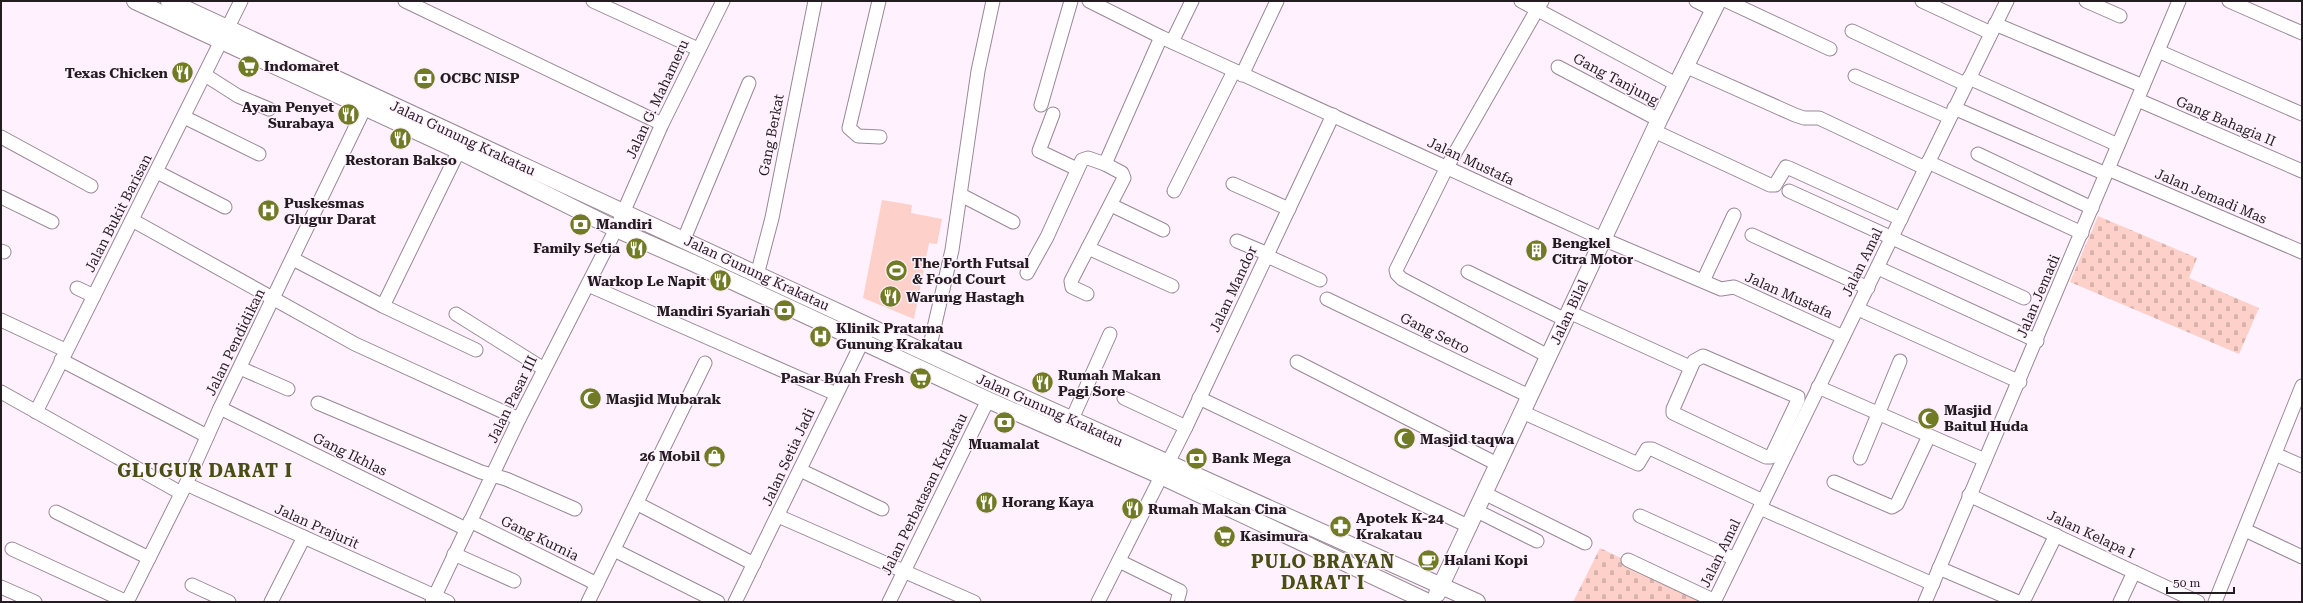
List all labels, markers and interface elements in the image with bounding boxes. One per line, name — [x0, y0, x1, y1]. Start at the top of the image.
street label: Jalan G. Mahameru — [622, 37, 692, 161]
street label: Gang Tanjung — [1571, 50, 1661, 108]
supermarket icon: Indomaret — [235, 53, 261, 79]
place label: Indomaret — [264, 58, 340, 74]
restaurant icon: Texas Chicken — [170, 60, 196, 86]
place label: Texas Chicken — [65, 65, 169, 81]
bank icon: OCBC NISP — [412, 65, 438, 91]
place label: OCBC NISP — [440, 70, 520, 86]
street label: Gang Berkat — [755, 93, 787, 177]
street label: Gang Bahagia II — [2174, 93, 2278, 149]
street label: Jalan Gunung Krakatau — [388, 97, 538, 179]
place label: Ayam Penyet Surabaya — [242, 99, 335, 131]
restaurant icon: Ayam Penyet Surabaya — [336, 102, 362, 128]
restaurant icon: Restoran Bakso — [388, 125, 414, 151]
street label: Jalan Mustafa — [1425, 134, 1517, 188]
street label: Jalan Bukit Barisan — [81, 151, 155, 275]
place label: Restoran Bakso — [345, 152, 457, 168]
street label: Jalan Jemadi Mas — [2153, 165, 2270, 227]
place label: Puskesmas Glugur Darat — [284, 195, 376, 227]
hospital icon: Puskesmas Glugur Darat — [255, 198, 281, 224]
bank icon: Mandiri — [567, 211, 593, 237]
place label: Mandiri — [596, 216, 653, 232]
street label: Jalan Amal — [1839, 225, 1886, 299]
street label: Jalan Gunung Krakatau — [682, 232, 832, 314]
restaurant icon: Family Setia — [623, 235, 649, 261]
place label: Bengkel Citra Motor — [1552, 235, 1634, 267]
building icon: Bengkel Citra Motor — [1524, 238, 1550, 264]
place label: Family Setia — [533, 240, 621, 256]
street label: Jalan Mandor — [1206, 243, 1260, 334]
street label: Jalan Jemadi — [2013, 252, 2063, 340]
place label: The Forth Futsal & Food Court — [912, 255, 1030, 287]
sports icon: The Forth Futsal & Food Court — [883, 258, 909, 284]
restaurant icon: Warkop Le Napit — [708, 268, 734, 294]
street label: Jalan Mustafa — [1743, 269, 1836, 322]
place label: Warkop Le Napit — [587, 273, 706, 289]
street label: Jalan Bilal — [1547, 276, 1591, 347]
restaurant icon: Warung Hastagh — [878, 284, 904, 310]
street label: Jalan Pendidikan — [202, 286, 268, 398]
place label: Warung Hastagh — [906, 289, 1025, 305]
bank icon: Mandiri Syariah — [772, 298, 798, 324]
place label: Mandiri Syariah — [657, 303, 771, 319]
street label: Gang Setro — [1398, 309, 1472, 357]
place label: Klinik Pratama Gunung Krakatau — [836, 320, 962, 352]
hospital icon: Klinik Pratama Gunung Krakatau — [807, 323, 833, 349]
street label: Jalan Pasar III — [484, 353, 540, 445]
supermarket icon: Pasar Buah Fresh — [907, 365, 933, 391]
place label: Rumah Makan Pagi Sore — [1058, 367, 1161, 399]
place label: Pasar Buah Fresh — [781, 370, 905, 386]
street label: Jalan Gunung Krakatau — [974, 370, 1126, 450]
restaurant icon: Rumah Makan Pagi Sore — [1029, 370, 1055, 396]
mosque icon: Masjid Mubarak — [578, 386, 604, 412]
place label: Masjid Mubarak — [606, 391, 722, 407]
place label: Masjid Baitul Huda — [1944, 402, 2029, 434]
street label: Jalan Setia Jadi — [758, 405, 818, 508]
mosque icon: Masjid Baitul Huda — [1915, 405, 1941, 431]
bank icon: Muamalat — [991, 409, 1017, 435]
street label: Jalan Perbatasan Krakatau — [878, 410, 970, 578]
mosque icon: Masjid taqwa — [1391, 426, 1417, 452]
street label: Gang Ikhlas — [310, 429, 390, 479]
place label: Masjid taqwa — [1420, 431, 1515, 447]
place label: Muamalat — [969, 436, 1040, 452]
shop icon: 26 Mobil — [702, 443, 728, 469]
bank icon: Bank Mega — [1184, 445, 1210, 471]
place label: 26 Mobil — [640, 448, 700, 464]
place label: Bank Mega — [1212, 450, 1292, 466]
district label: GLUGUR DARAT I — [117, 460, 293, 481]
restaurant icon: Horang Kaya — [973, 489, 999, 515]
place label: Horang Kaya — [1002, 494, 1095, 510]
restaurant icon: Rumah Makan Cina — [1120, 496, 1146, 522]
street label: Jalan Prajurit — [273, 500, 361, 552]
place label: Rumah Makan Cina — [1148, 501, 1287, 517]
street label: Jalan Kelapa I — [2045, 507, 2137, 561]
place label: Apotek K-24 Krakatau — [1356, 510, 1444, 542]
street label: Gang Kurnia — [498, 512, 582, 564]
pharmacy icon: Apotek K-24 Krakatau — [1327, 513, 1353, 539]
street label: Jalan Amal — [1697, 516, 1744, 590]
supermarket icon: Kasimura — [1212, 523, 1238, 549]
place label: Kasimura — [1240, 528, 1309, 544]
cafe icon: Halani Kopi — [1416, 547, 1442, 573]
district label: PULO BRAYAN DARAT I — [1251, 551, 1395, 593]
place label: Halani Kopi — [1444, 552, 1528, 568]
scale bar — [2167, 569, 2234, 595]
text: 50 m — [2173, 576, 2200, 590]

